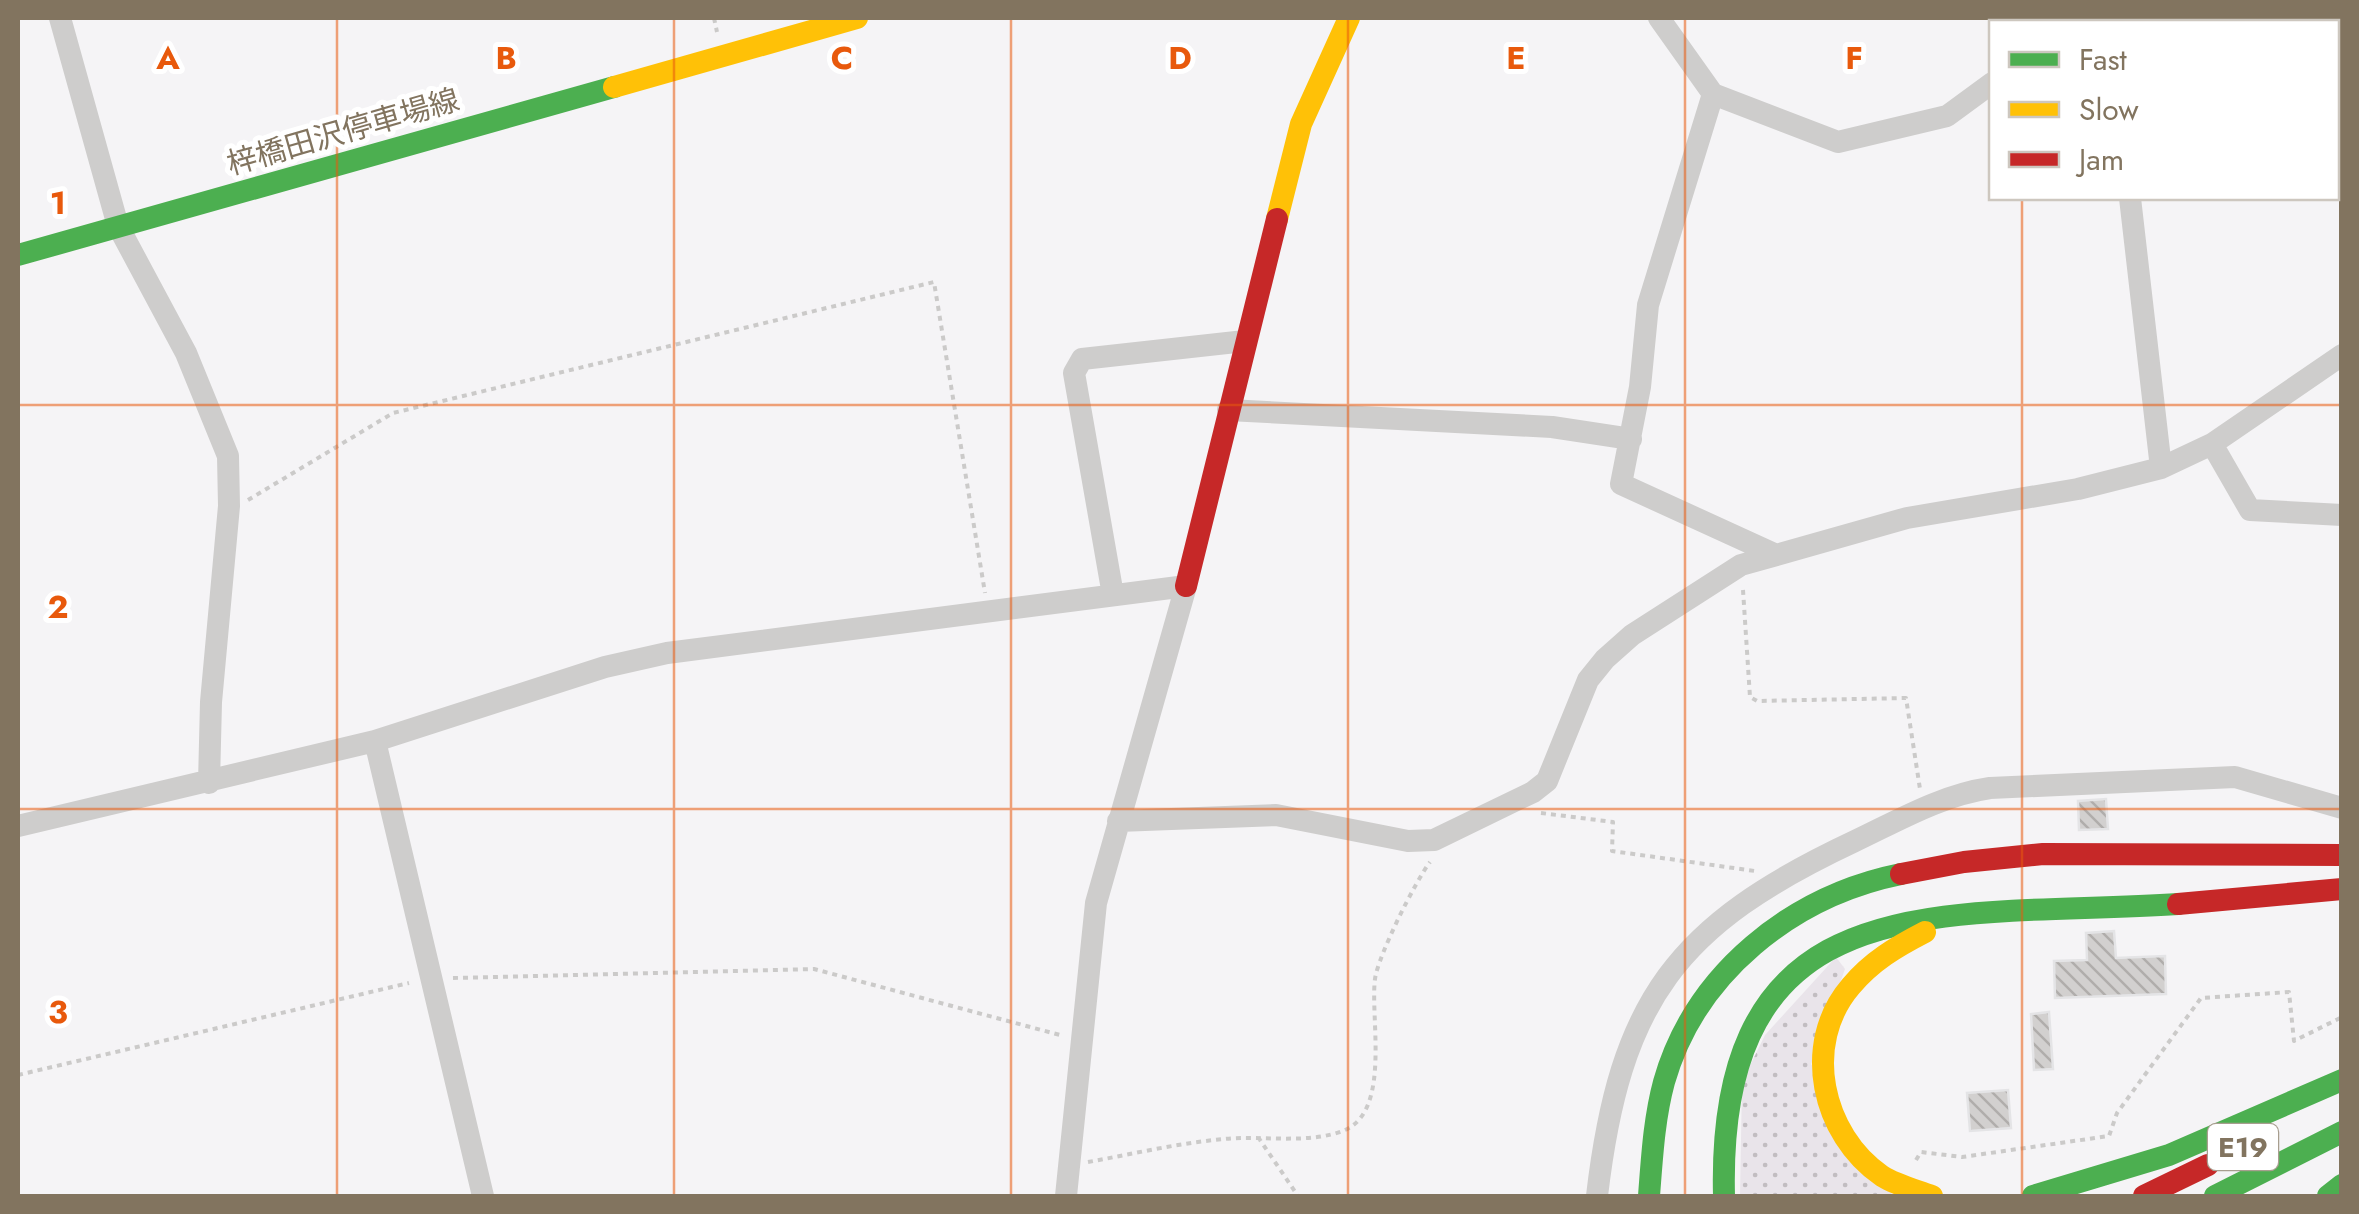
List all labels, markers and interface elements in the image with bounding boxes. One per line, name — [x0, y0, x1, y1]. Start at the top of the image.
legend — [1989, 20, 2339, 200]
text: A — [155, 35, 180, 81]
text: B — [495, 35, 517, 81]
text: C — [831, 35, 853, 81]
text: D — [1168, 35, 1192, 81]
text: E — [1506, 35, 1526, 81]
text: F — [1845, 35, 1863, 81]
text: Fast — [2079, 38, 2128, 81]
street label: 梓橋田沢停車場線 — [222, 78, 464, 185]
text: Slow — [2079, 88, 2139, 131]
text: Jam — [2075, 138, 2124, 181]
text: 1 — [50, 180, 66, 226]
text: 2 — [48, 584, 69, 630]
text: 3 — [48, 989, 68, 1035]
road number: E19 — [2208, 1124, 2278, 1170]

